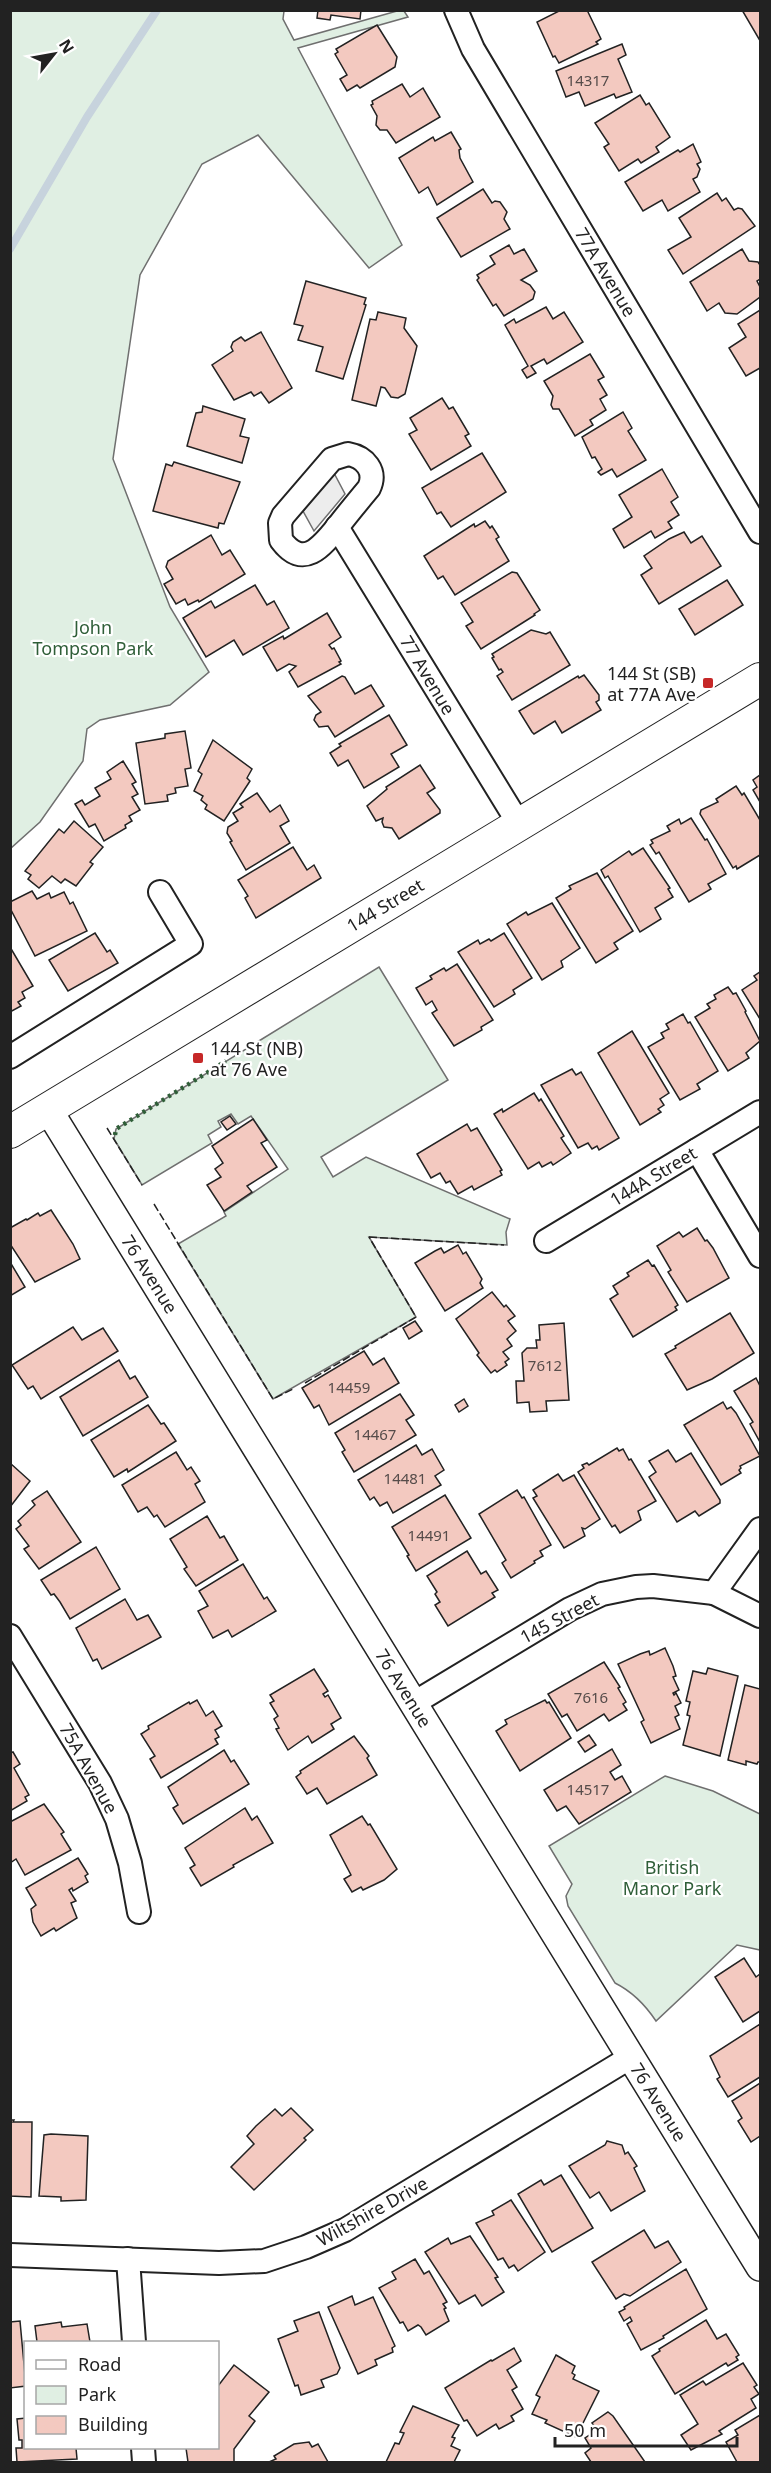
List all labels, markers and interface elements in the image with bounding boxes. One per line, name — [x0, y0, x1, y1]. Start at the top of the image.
north arrow — [24, 24, 84, 84]
text: N — [54, 35, 80, 58]
house number: 14317 — [567, 70, 609, 90]
street label: 77A Avenue — [570, 223, 642, 321]
park label: John Tompson Park — [33, 615, 154, 660]
street label: 77 Avenue — [395, 631, 461, 719]
place label: 144 St (SB) at 77A Ave — [607, 661, 696, 706]
marker: 144 St (SB) at 77A Ave — [701, 676, 715, 690]
street label: 144 Street — [342, 872, 428, 937]
place label: 144 St (NB) at 76 Ave — [210, 1036, 303, 1081]
marker: 144 St (NB) at 76 Ave — [191, 1051, 205, 1065]
street label: 144A Street — [605, 1140, 701, 1211]
street label: 76 Avenue — [116, 1230, 184, 1318]
house number: 7612 — [528, 1355, 562, 1375]
house number: 14459 — [328, 1377, 370, 1397]
house number: 14467 — [354, 1424, 396, 1444]
house number: 14481 — [384, 1468, 426, 1488]
house number: 14491 — [408, 1525, 450, 1545]
street label: 145 Street — [515, 1587, 603, 1649]
street label: 76 Avenue — [370, 1644, 438, 1732]
house number: 7616 — [574, 1687, 608, 1707]
street label: 75A Avenue — [54, 1718, 124, 1818]
house number: 14517 — [567, 1779, 609, 1799]
park label: British Manor Park — [623, 1855, 722, 1900]
street label: 76 Avenue — [625, 2058, 693, 2146]
street label: Wiltshire Drive — [312, 2171, 432, 2251]
legend — [24, 2341, 219, 2449]
text: Road — [78, 2352, 121, 2376]
text: Park — [78, 2382, 116, 2406]
scale bar — [555, 2410, 736, 2448]
text: Building — [78, 2412, 148, 2436]
text: 50 m — [564, 2418, 606, 2442]

